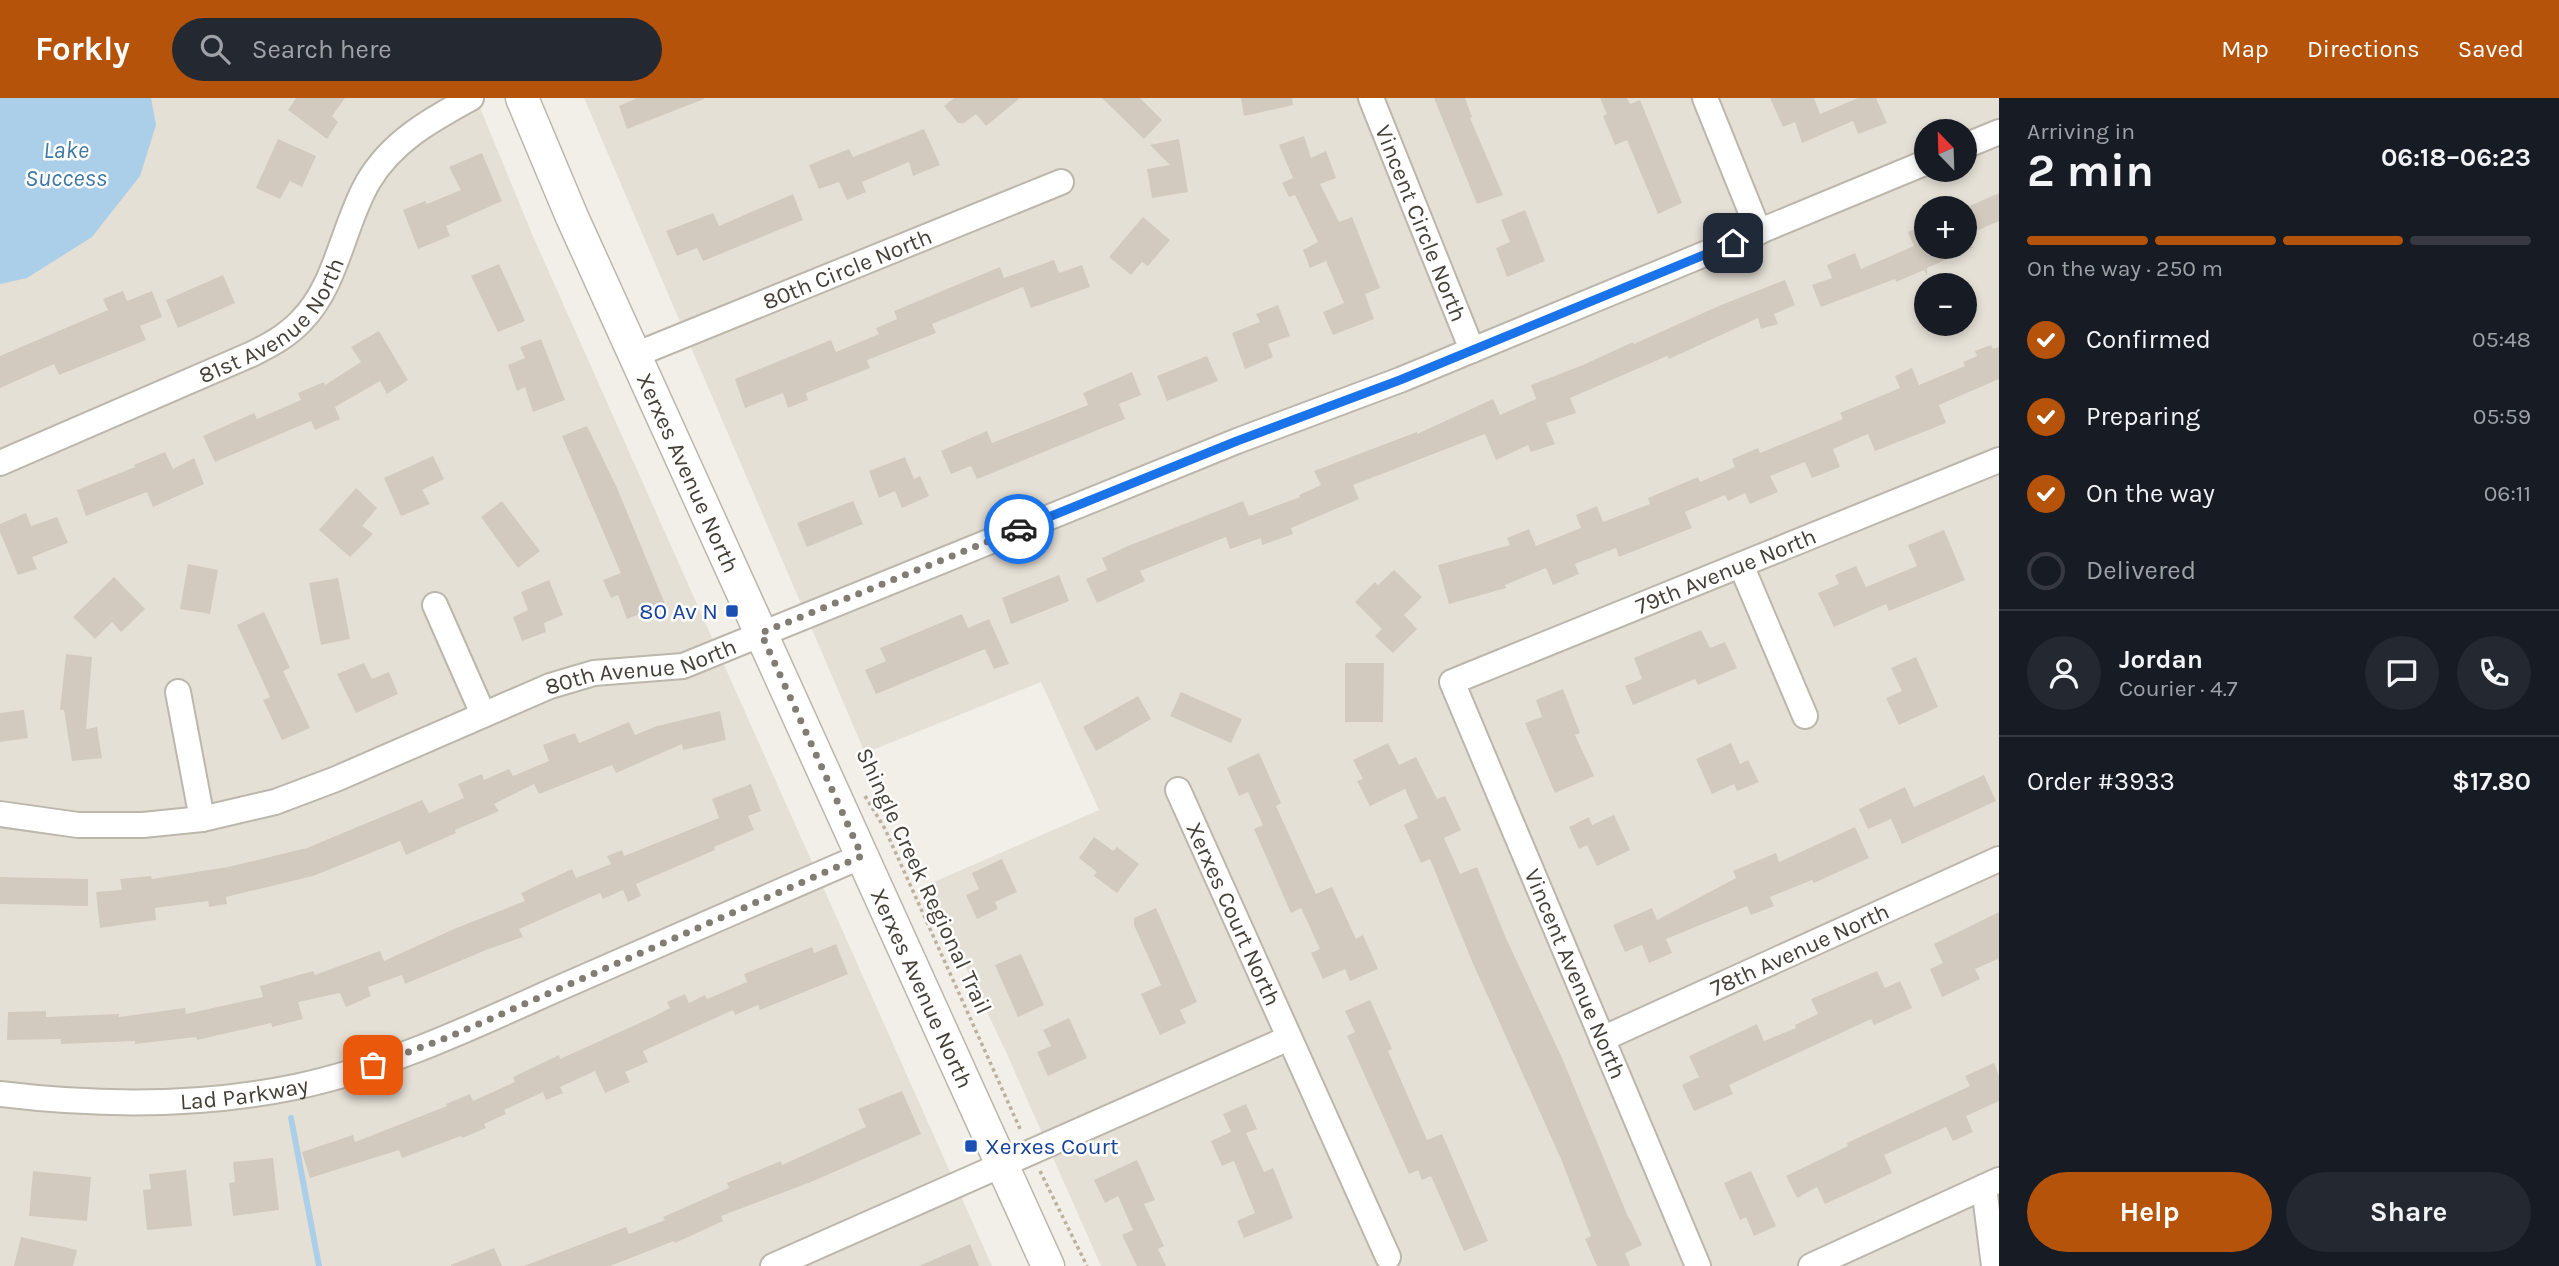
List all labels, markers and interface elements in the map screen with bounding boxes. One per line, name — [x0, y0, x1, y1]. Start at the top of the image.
search box — [172, 18, 662, 81]
text: Forkly — [35, 30, 130, 68]
icon: search — [196, 30, 234, 68]
text: Search here — [252, 34, 392, 65]
text: Map — [2221, 35, 2269, 63]
text: Directions — [2307, 35, 2420, 63]
text: Saved — [2458, 35, 2524, 63]
text: Arriving in — [2027, 118, 2135, 145]
north arrow — [1914, 119, 1978, 182]
map controls — [1914, 119, 1977, 336]
street label: Vincent Circle North — [1370, 121, 1473, 326]
water label: Lake Success — [25, 136, 107, 192]
text: 06:18–06:23 — [2381, 142, 2531, 173]
text: 2 min — [2027, 144, 2154, 198]
button: + — [1914, 196, 1977, 259]
pin — [1703, 213, 1763, 273]
street label: 80th Circle North — [759, 222, 936, 315]
icon: home — [1714, 224, 1752, 262]
street label: 81st Avenue North — [195, 254, 349, 389]
text: On the way · 250 m — [2027, 255, 2223, 282]
button: − — [1914, 273, 1977, 336]
icon: check — [2027, 321, 2065, 359]
text: Confirmed — [2086, 324, 2211, 355]
text: 05:48 — [2472, 326, 2531, 353]
street label: Xerxes Avenue North — [631, 369, 745, 577]
icon: check — [2027, 398, 2065, 436]
text: Preparing — [2086, 401, 2200, 432]
text: 05:59 — [2473, 403, 2531, 430]
icon: check — [2027, 475, 2065, 513]
text: On the way — [2086, 478, 2215, 509]
text: 06:11 — [2484, 480, 2531, 507]
courier — [984, 494, 1054, 564]
icon: car — [1000, 510, 1038, 548]
street label: 79th Avenue North — [1631, 522, 1820, 620]
text: Delivered — [2086, 555, 2196, 586]
place label: 80 Av N — [639, 598, 718, 625]
marker: 80 Av N — [724, 603, 740, 619]
street label: 80th Avenue North — [542, 632, 740, 700]
button: person — [2027, 636, 2101, 710]
button: chat — [2365, 636, 2439, 710]
button: phone — [2457, 636, 2531, 710]
text: Jordan — [2119, 644, 2203, 675]
text: Courier · 4.7 — [2119, 675, 2238, 702]
street label: Shingle Creek Regional Trail — [850, 744, 998, 1018]
text: Order #3933 — [2027, 766, 2175, 797]
text: $17.80 — [2452, 766, 2531, 797]
street label: Xerxes Court North — [1181, 818, 1287, 1010]
street label: Vincent Avenue North — [1518, 865, 1632, 1083]
street label: Xerxes Avenue North — [865, 884, 979, 1092]
street label: 78th Avenue North — [1706, 897, 1893, 1002]
pin — [343, 1035, 403, 1095]
icon: bag — [354, 1046, 392, 1084]
street label: Lad Parkway — [179, 1071, 311, 1115]
place label: Xerxes Court — [985, 1133, 1119, 1160]
marker: Xerxes Court — [963, 1138, 979, 1154]
button: Help — [2027, 1172, 2272, 1252]
button: Share — [2286, 1172, 2531, 1252]

